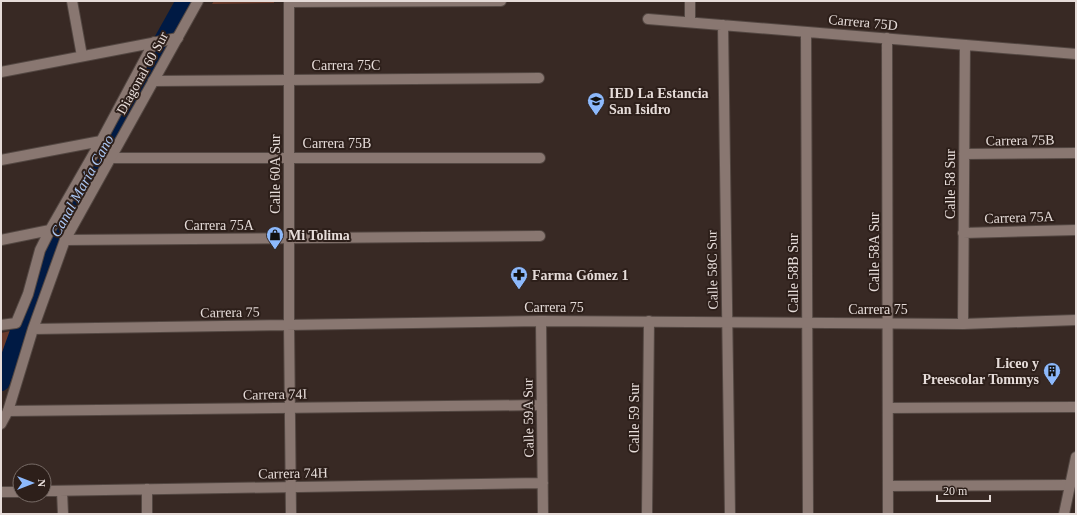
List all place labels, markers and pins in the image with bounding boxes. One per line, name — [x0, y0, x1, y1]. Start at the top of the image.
place label: IED La Estancia San Isidro — [609, 86, 709, 117]
school or university icon: IED La Estancia San Isidro — [586, 91, 606, 116]
shop icon: Mi Tolima — [265, 225, 285, 250]
place label: Mi Tolima — [288, 228, 350, 243]
pharmacy icon: Farma Gómez 1 — [509, 265, 529, 290]
place label: Farma Gómez 1 — [532, 268, 628, 283]
place label: Liceo y Preescolar Tommys — [922, 356, 1040, 387]
building icon: Liceo y Preescolar Tommys — [1042, 361, 1062, 386]

